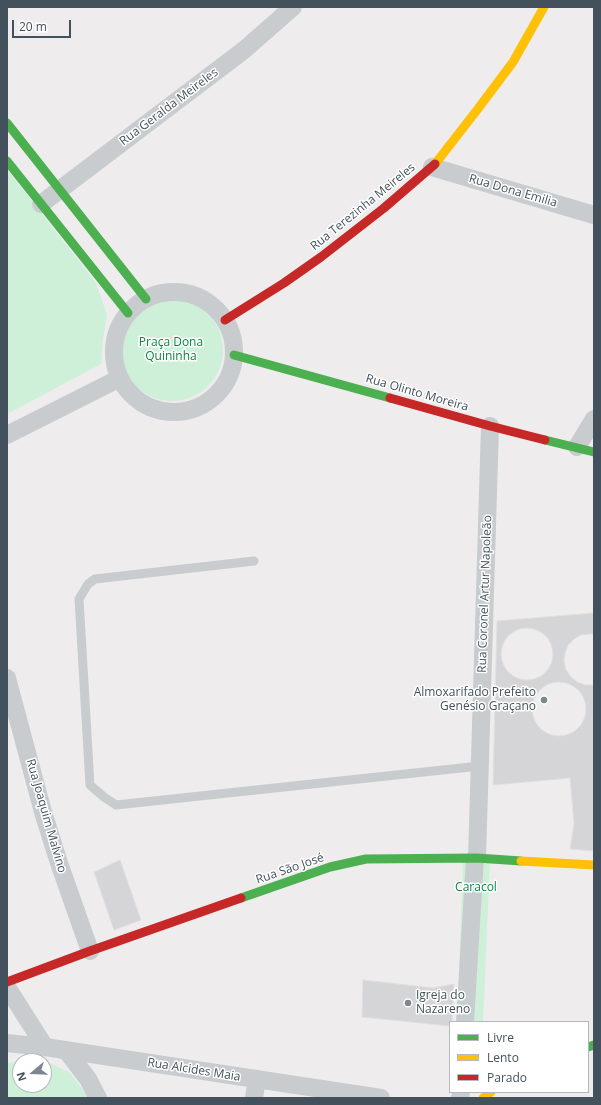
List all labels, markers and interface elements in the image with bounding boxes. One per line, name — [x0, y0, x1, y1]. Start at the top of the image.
scale bar — [14, 12, 73, 38]
text: 20 m — [19, 18, 47, 35]
street label: Rua Geralda Meireles — [117, 65, 221, 149]
street label: Rua Terezinha Meireles — [308, 160, 418, 254]
street label: Rua Dona Emilia — [467, 172, 559, 210]
park label: Praça Dona Quininha — [139, 336, 203, 364]
street label: Rua Olinto Moreira — [364, 371, 470, 415]
street label: Rua Coronel Artur Napoleão — [475, 515, 495, 673]
place label: Almoxarifado Prefeito Genésio Graçano — [414, 686, 536, 714]
marker: Almoxarifado Prefeito Genésio Graçano — [539, 695, 549, 705]
street label: Rua Joaquim Malvino — [23, 757, 69, 875]
street label: Rua São José — [254, 851, 326, 887]
park label: Caracol — [455, 881, 497, 895]
place label: Igreja do Nazareno — [416, 989, 470, 1017]
marker: Igreja do Nazareno — [403, 998, 413, 1008]
legend — [449, 1021, 589, 1093]
text: Livre — [487, 1029, 514, 1046]
text: Lento — [487, 1049, 519, 1066]
north arrow — [12, 1053, 52, 1093]
street label: Rua Alcides Maia — [146, 1056, 242, 1084]
text: Parado — [487, 1069, 527, 1086]
text: N — [13, 1070, 30, 1083]

